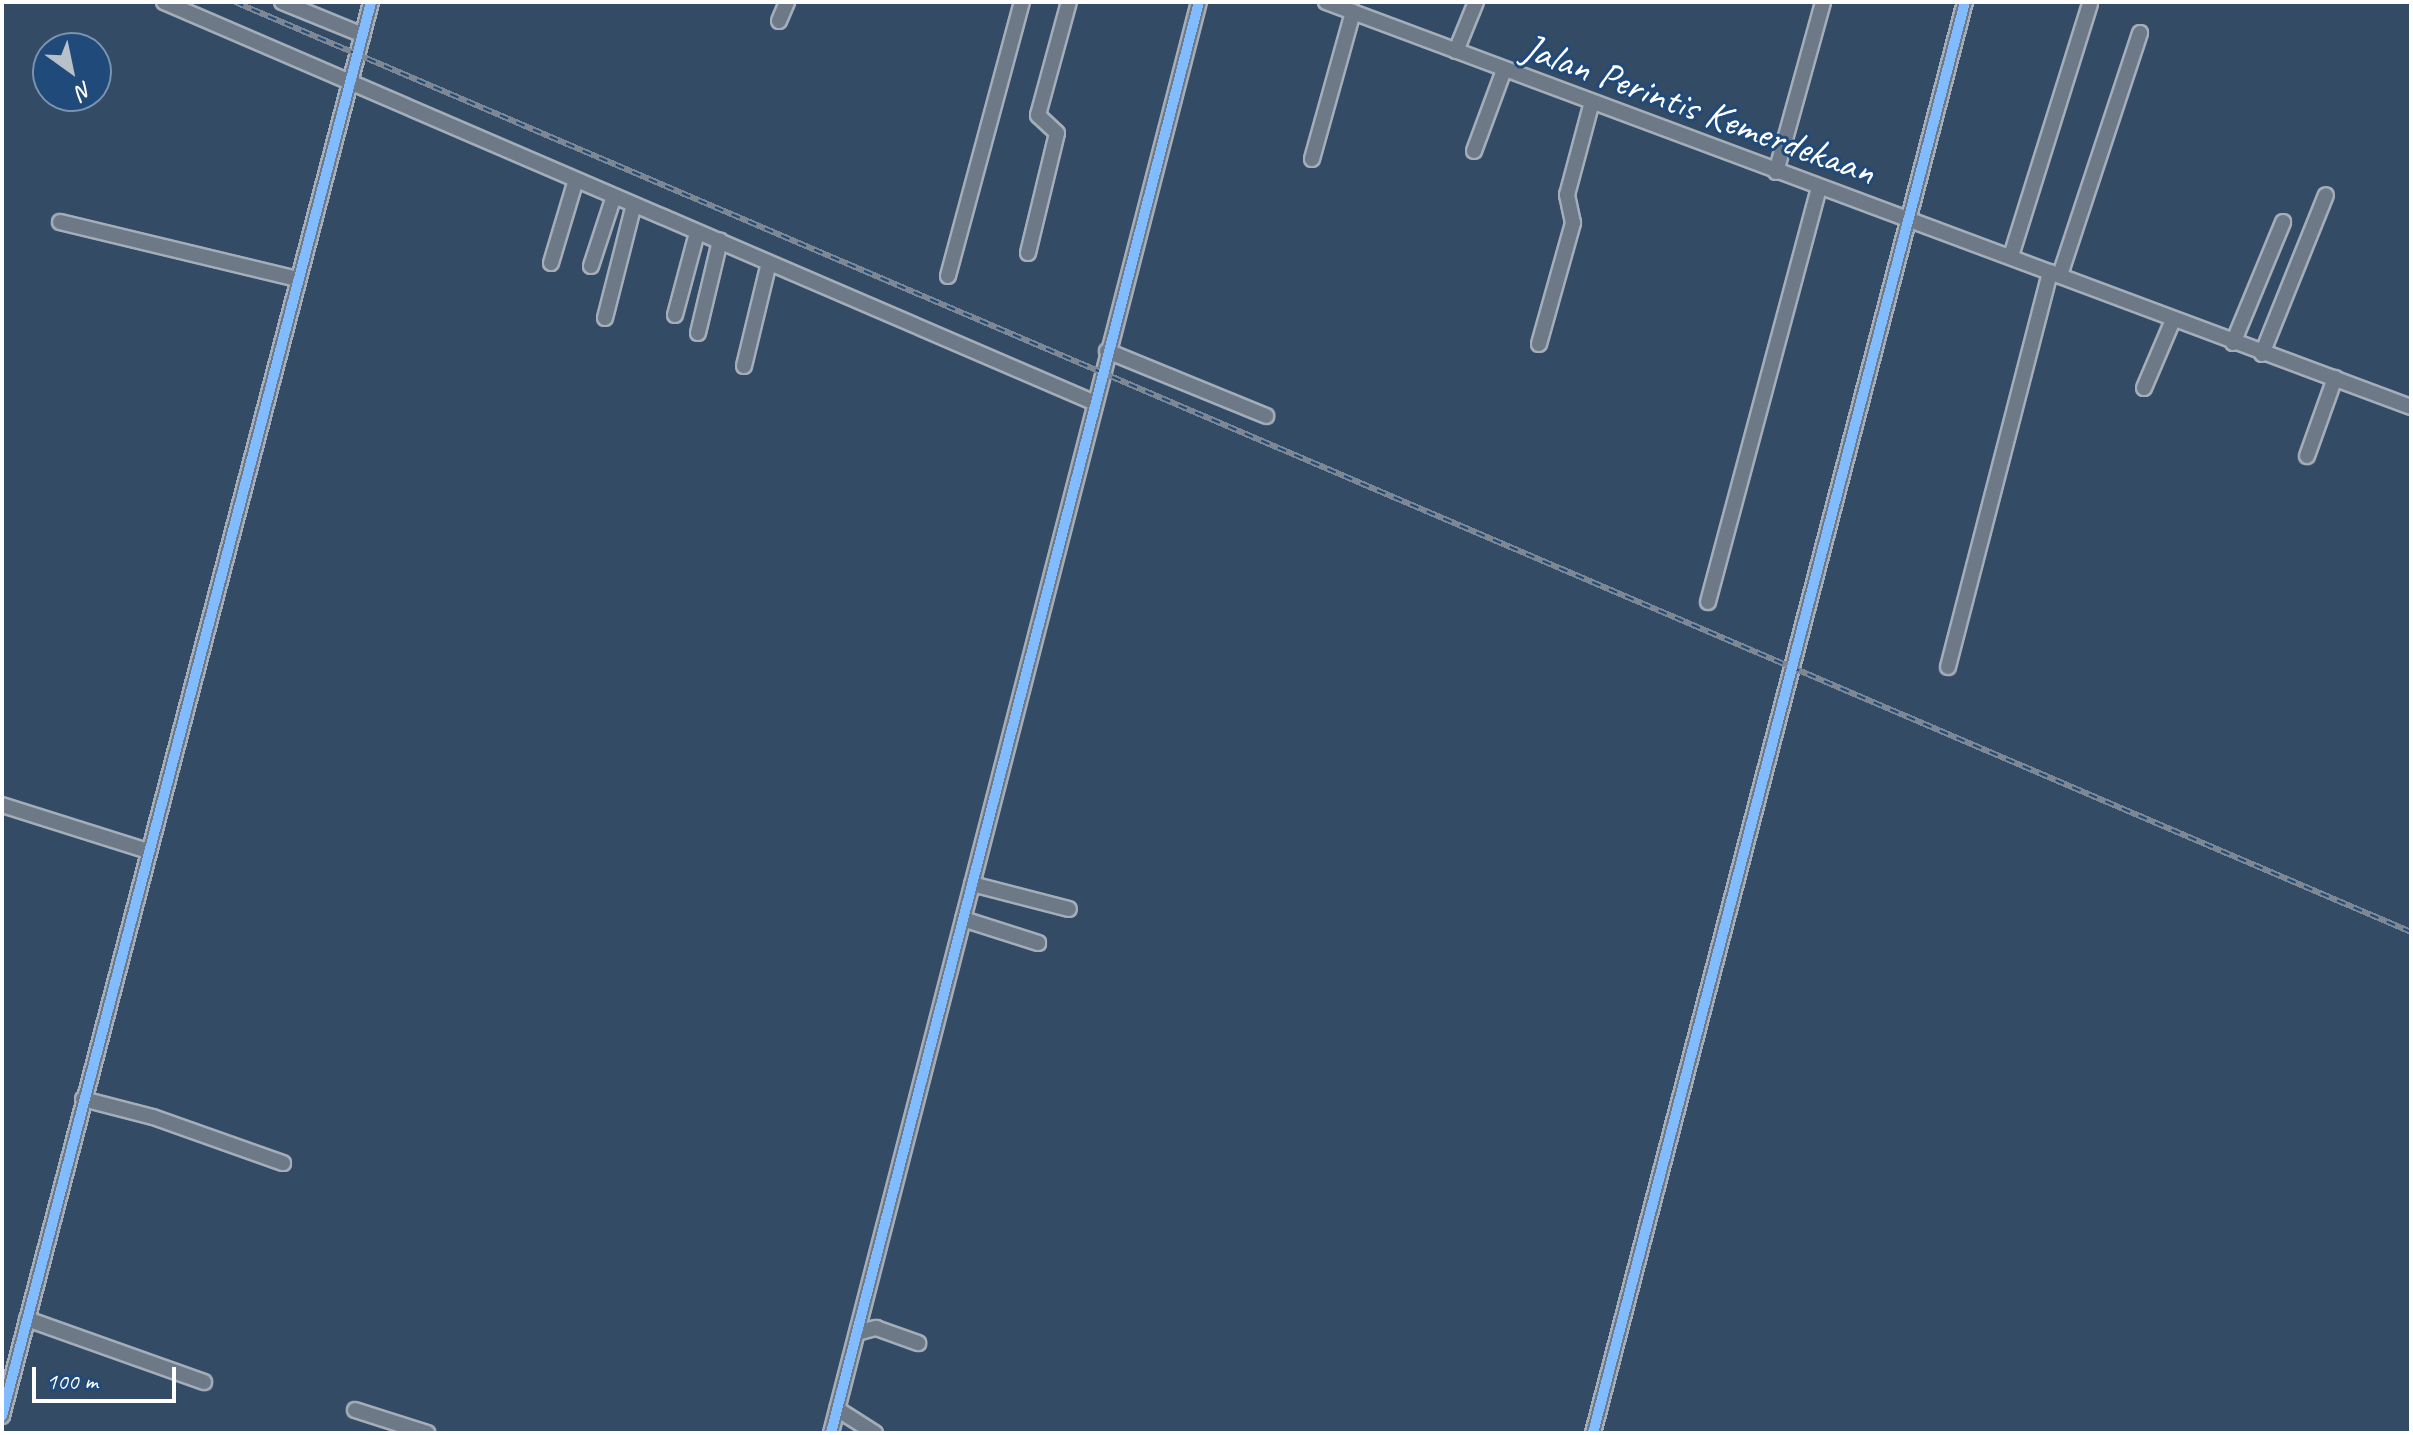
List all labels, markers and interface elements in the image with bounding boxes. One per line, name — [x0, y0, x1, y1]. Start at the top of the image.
street label: Jalan Perintis Kemerdekaan — [1517, 23, 1881, 195]
north arrow — [32, 32, 112, 112]
text: N — [71, 75, 97, 106]
scale bar — [36, 1351, 180, 1401]
text: 100 m — [46, 1366, 98, 1396]

